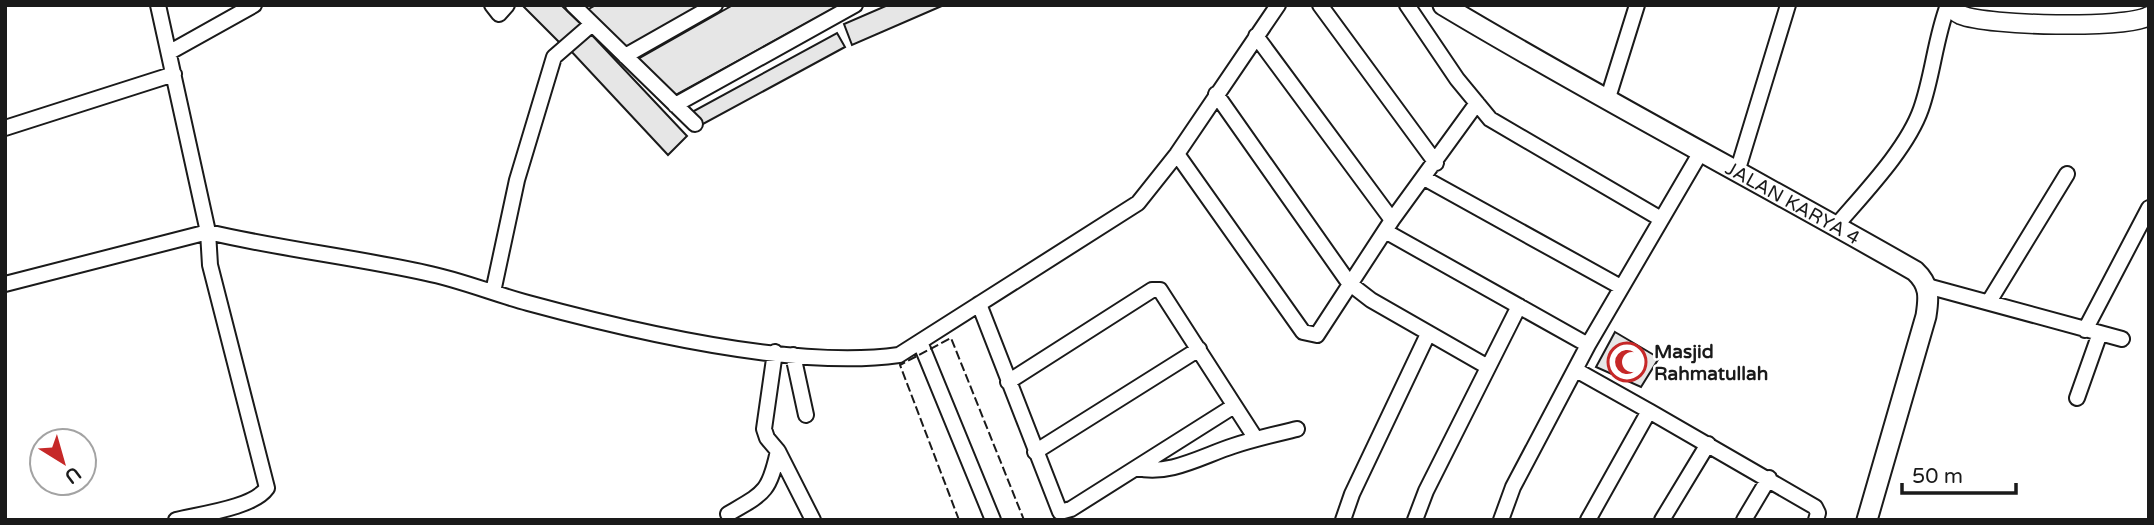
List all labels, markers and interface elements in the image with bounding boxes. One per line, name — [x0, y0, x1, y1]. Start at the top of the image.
street label: JALAN KARYA 4 — [1722, 157, 1864, 250]
mosque icon: Masjid Rahmatullah — [1606, 341, 1648, 383]
place label: Masjid Rahmatullah — [1654, 341, 1768, 385]
north arrow — [28, 427, 98, 497]
scale bar — [1902, 452, 2016, 496]
text: U — [60, 462, 85, 488]
text: 50 m — [1912, 464, 1963, 489]

